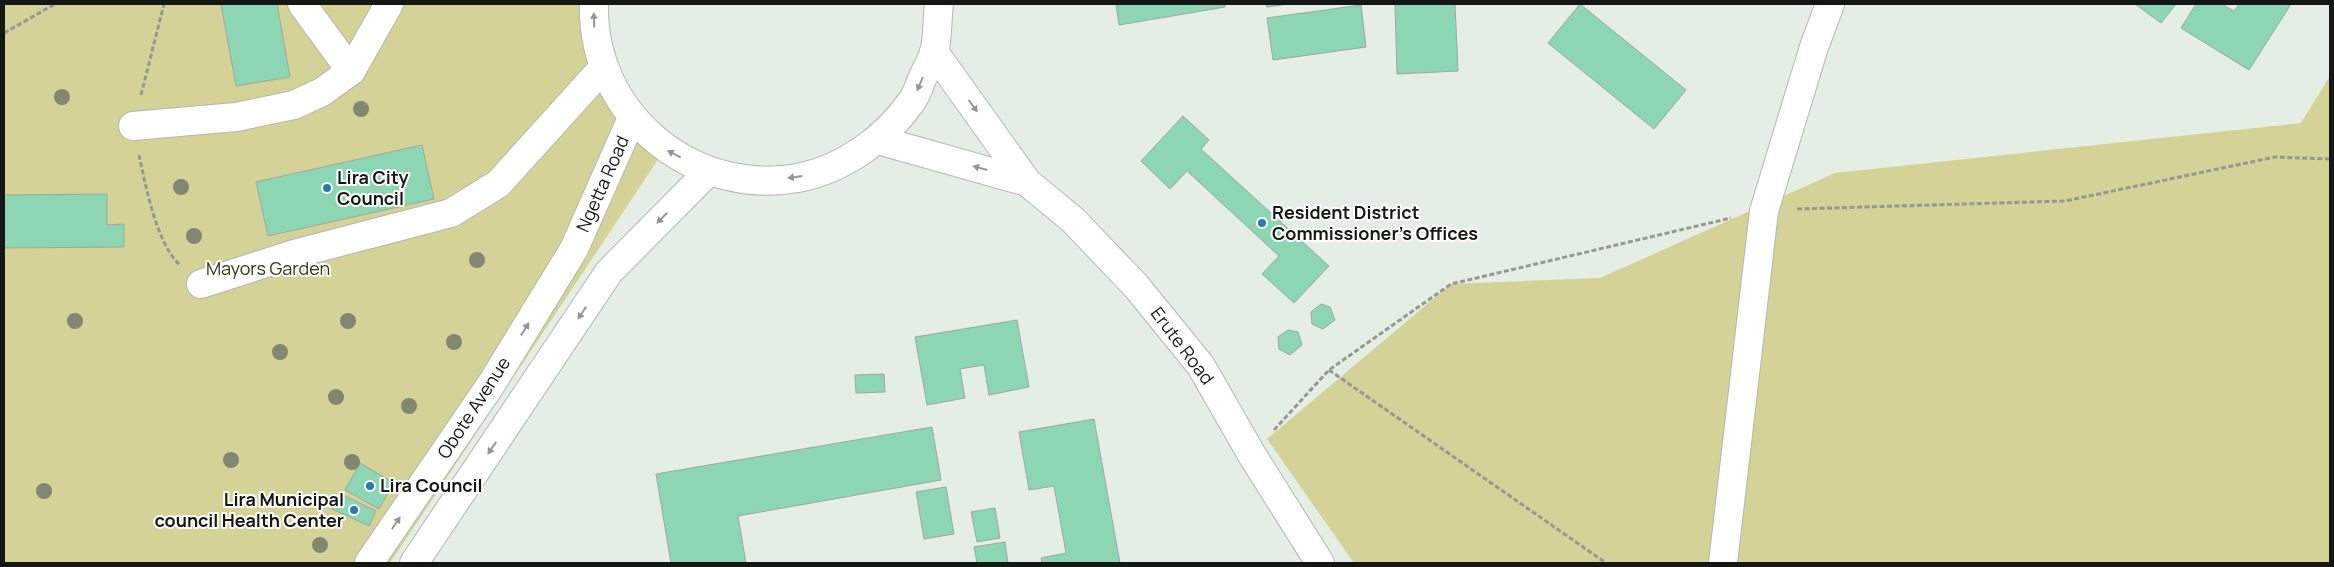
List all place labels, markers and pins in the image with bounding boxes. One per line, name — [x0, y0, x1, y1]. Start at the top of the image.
place label: Lira City Council — [337, 165, 409, 210]
marker: Lira City Council — [321, 182, 333, 194]
place label: Resident District Commissioner's Offices — [1272, 200, 1478, 245]
marker: Resident District Commissioner's Offices — [1256, 217, 1268, 229]
place label: Lira Council — [380, 473, 483, 497]
marker: Lira Council — [364, 480, 376, 492]
place label: Lira Municipal council Health Center — [154, 487, 344, 532]
marker: Lira Municipal council Health Center — [348, 504, 360, 516]

